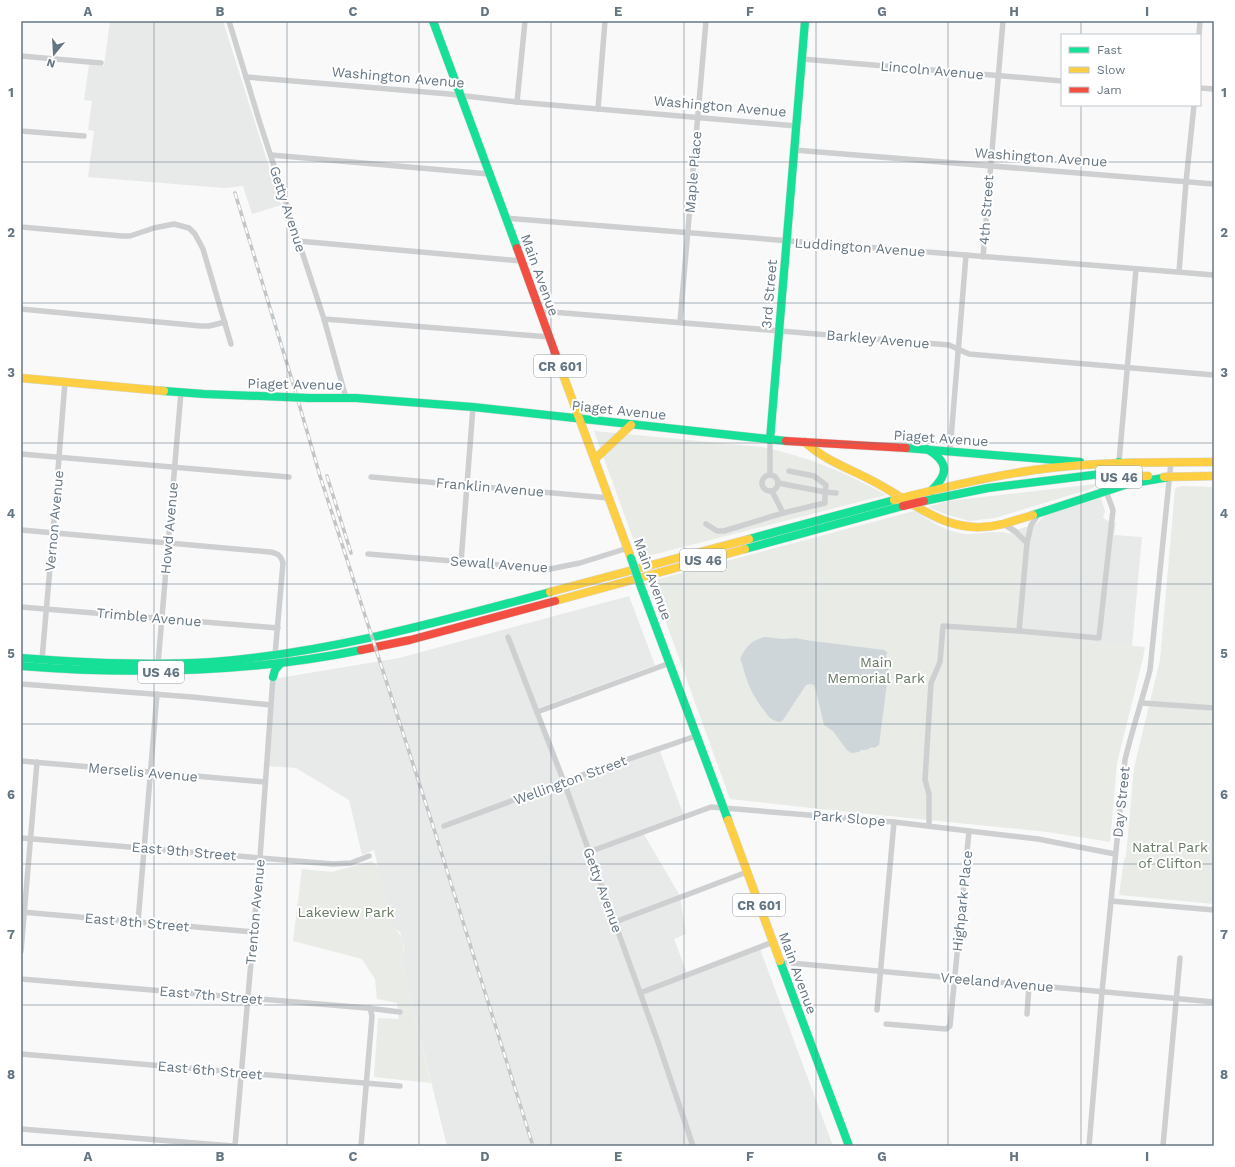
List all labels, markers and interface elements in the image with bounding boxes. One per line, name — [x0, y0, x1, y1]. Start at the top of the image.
text: A — [84, 4, 93, 19]
text: B — [216, 4, 225, 19]
text: C — [349, 4, 358, 19]
text: D — [480, 4, 490, 19]
text: E — [614, 4, 622, 19]
text: F — [746, 4, 754, 19]
text: G — [877, 4, 887, 19]
text: H — [1009, 4, 1019, 19]
text: I — [1145, 4, 1149, 19]
north arrow — [34, 34, 74, 74]
legend — [1061, 34, 1201, 106]
text: Fast — [1097, 43, 1122, 57]
text: N — [45, 56, 57, 70]
street label: Lincoln Avenue — [880, 58, 984, 82]
street label: Washington Avenue — [331, 63, 465, 91]
text: Slow — [1097, 63, 1125, 77]
text: Jam — [1097, 83, 1122, 97]
text: 1 — [8, 85, 14, 100]
text: 1 — [1221, 85, 1227, 100]
street label: Washington Avenue — [653, 92, 787, 120]
street label: Maple Place — [681, 130, 705, 214]
street label: Washington Avenue — [974, 144, 1108, 170]
street label: Getty Avenue — [267, 164, 309, 254]
street label: 4th Street — [976, 174, 996, 245]
text: 2 — [7, 225, 15, 240]
text: 2 — [1220, 225, 1228, 240]
street label: Main Avenue — [518, 232, 562, 318]
street label: Luddington Avenue — [794, 234, 926, 260]
street label: 3rd Street — [758, 259, 780, 329]
street label: Barkley Avenue — [826, 327, 930, 351]
road number: CR 601 — [534, 355, 586, 377]
text: 3 — [7, 365, 15, 380]
text: 3 — [1220, 365, 1228, 380]
street label: Piaget Avenue — [247, 375, 343, 393]
street label: Piaget Avenue — [571, 397, 667, 423]
street label: Piaget Avenue — [893, 427, 989, 449]
road number: US 46 — [1096, 466, 1142, 488]
street label: Vernon Avenue — [42, 470, 66, 572]
street label: Franklin Avenue — [435, 474, 545, 500]
street label: Howd Avenue — [157, 481, 181, 575]
text: 4 — [7, 506, 16, 521]
text: 4 — [1220, 506, 1229, 521]
street label: Main Avenue — [631, 536, 675, 622]
road number: US 46 — [680, 549, 726, 571]
street label: Sewall Avenue — [449, 553, 549, 575]
street label: Trimble Avenue — [96, 604, 202, 630]
text: 5 — [7, 646, 15, 661]
text: 5 — [1220, 646, 1228, 661]
park label: Main Memorial Park — [827, 654, 925, 686]
road number: US 46 — [138, 661, 184, 683]
street label: Wellington Street — [511, 752, 629, 808]
street label: Merselis Avenue — [88, 759, 198, 785]
street label: Day Street — [1109, 766, 1133, 838]
text: 6 — [7, 787, 15, 802]
text: 6 — [1220, 787, 1228, 802]
street label: Park Slope — [812, 807, 886, 829]
street label: East 9th Street — [131, 838, 237, 864]
park label: Natral Park of Clifton — [1132, 839, 1208, 871]
street label: Getty Avenue — [580, 845, 626, 935]
street label: Highpark Place — [949, 850, 975, 952]
street label: Trenton Avenue — [242, 858, 268, 966]
road number: CR 601 — [733, 894, 785, 916]
park label: Lakeview Park — [297, 904, 395, 920]
street label: East 8th Street — [84, 909, 190, 935]
text: 7 — [7, 927, 15, 942]
text: 7 — [1220, 927, 1228, 942]
street label: Main Avenue — [776, 930, 820, 1016]
street label: Vreeland Avenue — [940, 969, 1054, 995]
street label: East 7th Street — [159, 983, 263, 1007]
street label: East 6th Street — [157, 1057, 263, 1083]
text: 8 — [7, 1067, 15, 1082]
text: 8 — [1220, 1067, 1228, 1082]
text: A — [84, 1149, 93, 1164]
text: B — [216, 1149, 225, 1164]
text: C — [349, 1149, 358, 1164]
text: D — [480, 1149, 490, 1164]
text: E — [614, 1149, 622, 1164]
text: F — [746, 1149, 754, 1164]
text: G — [877, 1149, 887, 1164]
text: H — [1009, 1149, 1019, 1164]
text: I — [1145, 1149, 1149, 1164]

